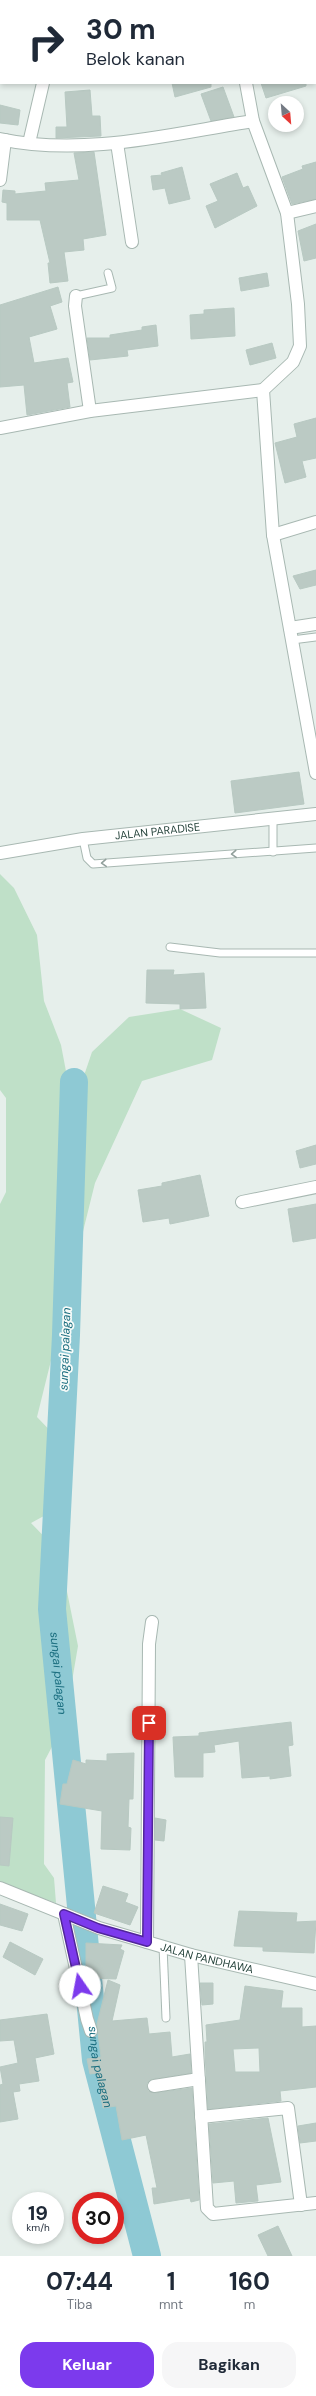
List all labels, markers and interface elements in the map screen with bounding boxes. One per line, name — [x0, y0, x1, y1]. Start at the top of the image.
text: 30 m — [86, 11, 156, 48]
icon: right — [20, 16, 72, 68]
text: Belok kanan — [86, 47, 185, 71]
north arrow — [268, 96, 304, 132]
map controls — [268, 96, 304, 132]
street label: JALAN PARADISE — [114, 819, 201, 843]
one-way arrow — [231, 850, 237, 859]
one-way arrow — [101, 859, 107, 868]
water label: sungai palagan — [56, 1307, 74, 1391]
water label: sungai palagan — [46, 1631, 70, 1715]
pin — [132, 1706, 166, 1740]
icon: arrive — [138, 1712, 160, 1734]
street label: JALAN PANDHAWA — [159, 1939, 255, 1976]
position arrow — [59, 1965, 101, 2007]
water label: sungai palagan — [85, 2025, 116, 2109]
speed limit sign: 30 — [72, 2192, 124, 2244]
text: 19 — [28, 2200, 48, 2226]
text: km/h — [26, 2221, 50, 2234]
text: 07:44 — [46, 2266, 113, 2297]
text: 1 — [167, 2266, 175, 2297]
text: 160 — [229, 2266, 270, 2297]
text: Tiba — [67, 2296, 92, 2313]
text: mnt — [159, 2296, 183, 2313]
text: m — [244, 2296, 255, 2313]
button: Keluar — [20, 2342, 154, 2388]
button: Bagikan — [162, 2342, 296, 2388]

